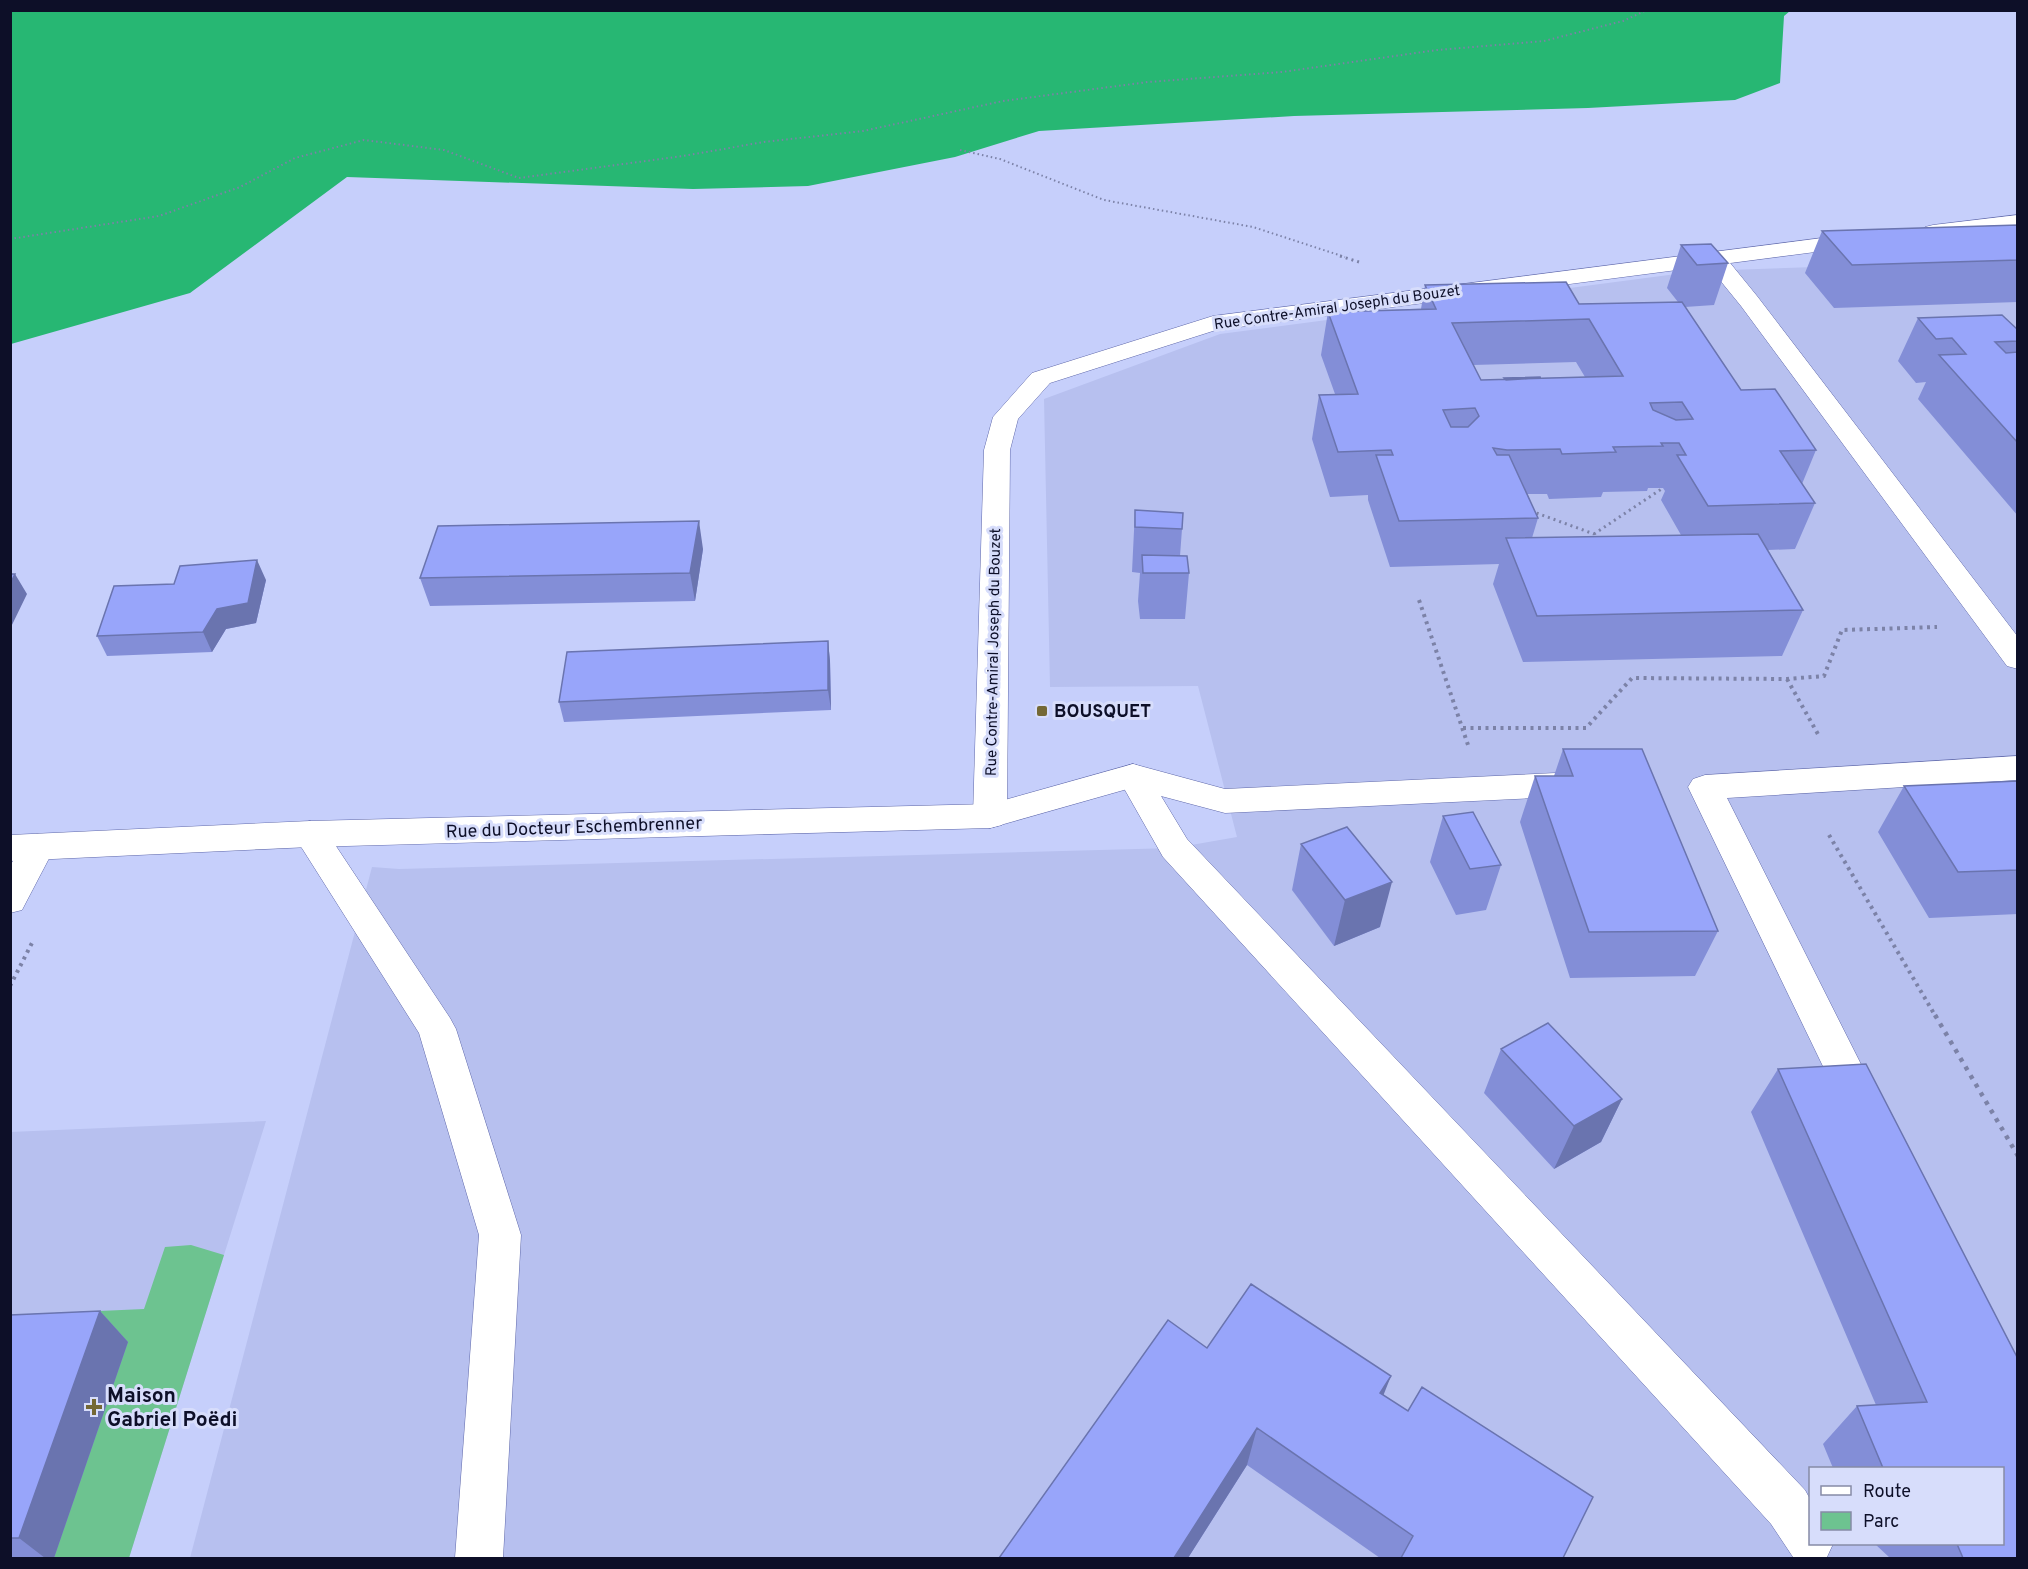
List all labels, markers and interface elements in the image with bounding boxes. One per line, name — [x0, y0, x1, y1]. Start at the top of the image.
street label: Rue Contre-Amiral Joseph du Bouzet — [1213, 282, 1461, 335]
street label: Rue Contre-Amiral Joseph du Bouzet — [983, 528, 1006, 776]
place label: BOUSQUET — [1054, 701, 1151, 724]
marker: BOUSQUET — [1035, 704, 1049, 718]
street label: Rue du Docteur Eschembrenner — [445, 813, 703, 844]
place label: Maison Gabriel Poëdi — [107, 1383, 238, 1434]
marker: Maison Gabriel Poëdi — [85, 1398, 103, 1416]
legend — [1809, 1467, 2004, 1545]
text: Route — [1863, 1481, 1911, 1504]
text: Parc — [1863, 1511, 1899, 1534]

